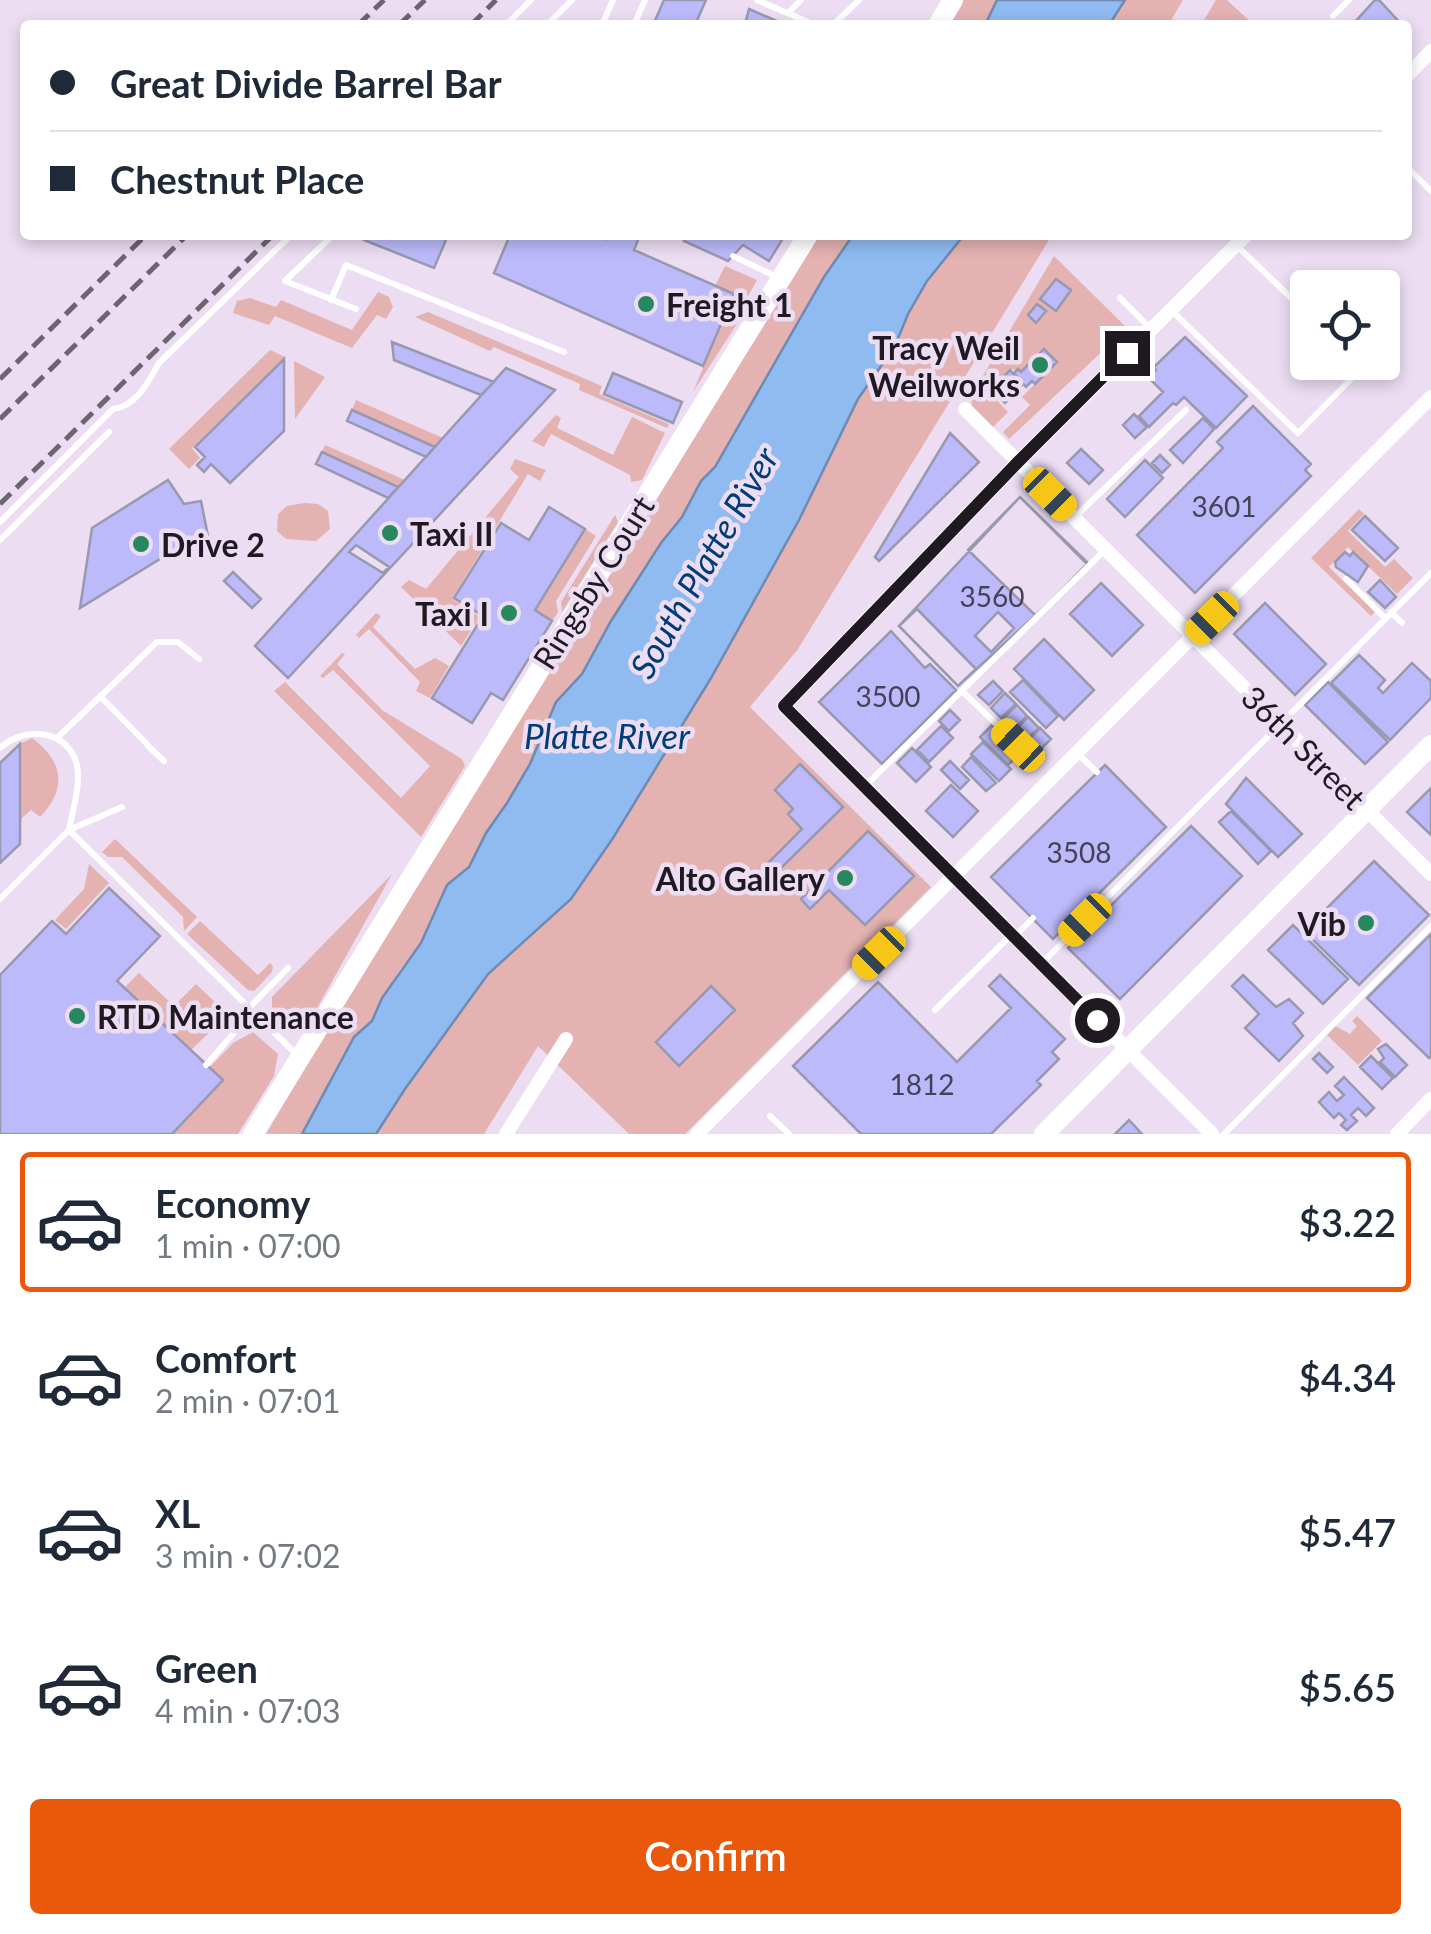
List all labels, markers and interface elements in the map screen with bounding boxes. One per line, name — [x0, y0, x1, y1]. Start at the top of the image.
text: Great Divide Barrel Bar — [110, 60, 502, 106]
text: Chestnut Place — [110, 156, 364, 202]
map controls — [1290, 270, 1400, 380]
button: locate — [1290, 270, 1400, 380]
place label: Freight 1 — [666, 285, 792, 324]
marker: Freight 1 — [635, 293, 657, 315]
place label: Tracy Weil Weilworks — [868, 328, 1020, 404]
route end — [1105, 331, 1150, 376]
marker: Tracy Weil Weilworks — [1029, 354, 1051, 376]
water label: South Platte River — [620, 438, 787, 685]
car — [1018, 462, 1082, 526]
street label: Ringsby Court — [524, 488, 662, 676]
house number: 3601 — [1192, 489, 1256, 523]
place label: Taxi II — [410, 514, 494, 553]
marker: Taxi II — [379, 522, 401, 544]
place label: Drive 2 — [161, 525, 265, 564]
marker: Drive 2 — [130, 533, 152, 555]
house number: 3560 — [960, 579, 1024, 613]
car — [1180, 586, 1244, 650]
place label: Taxi I — [415, 594, 489, 633]
marker: Taxi I — [498, 602, 520, 624]
street label: 36th Street — [1234, 677, 1374, 817]
house number: 3500 — [856, 679, 920, 713]
car — [986, 713, 1050, 777]
water label: Platte River — [524, 714, 691, 756]
house number: 3508 — [1047, 835, 1111, 869]
place label: Alto Gallery — [655, 859, 825, 898]
marker: Alto Gallery — [834, 867, 856, 889]
car — [1053, 888, 1117, 952]
place label: Vib — [1296, 904, 1346, 943]
marker: Vib — [1355, 912, 1377, 934]
car — [847, 921, 911, 985]
place label: RTD Maintenance — [97, 997, 354, 1036]
route start — [1075, 998, 1120, 1043]
marker: RTD Maintenance — [66, 1005, 88, 1027]
house number: 1812 — [890, 1067, 954, 1101]
icon: car — [35, 1177, 125, 1267]
text: Economy — [155, 1180, 310, 1226]
text: $3.22 — [1299, 1199, 1396, 1245]
text: 1 min · 07:00 — [155, 1226, 341, 1265]
icon: car — [35, 1332, 125, 1422]
text: Comfort — [155, 1335, 296, 1381]
text: $4.34 — [1299, 1354, 1396, 1400]
text: 2 min · 07:01 — [155, 1381, 341, 1420]
icon: car — [35, 1487, 125, 1577]
text: XL — [155, 1490, 200, 1536]
text: $5.47 — [1299, 1509, 1396, 1555]
text: 3 min · 07:02 — [155, 1536, 341, 1575]
icon: car — [35, 1642, 125, 1732]
text: Green — [155, 1645, 258, 1691]
text: $5.65 — [1299, 1664, 1396, 1710]
text: 4 min · 07:03 — [155, 1691, 341, 1730]
button: Confirm — [30, 1799, 1401, 1914]

